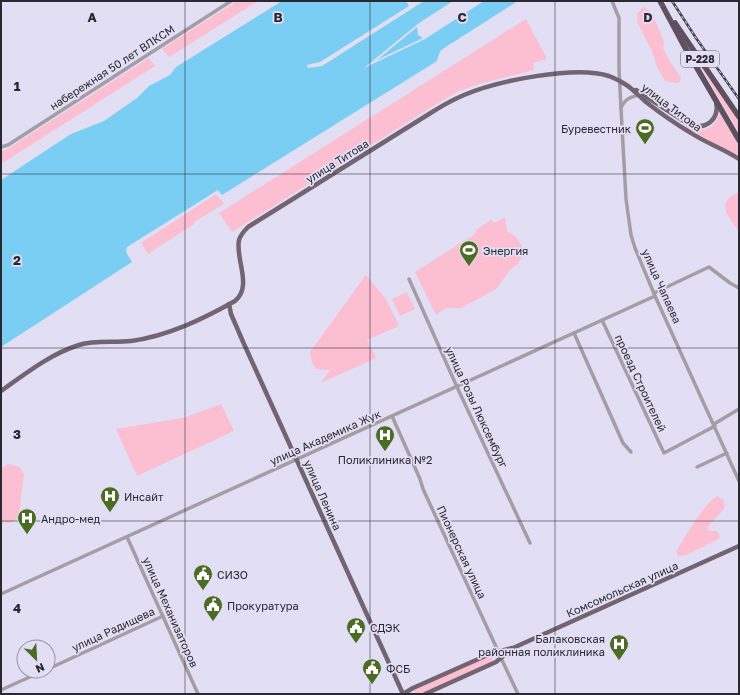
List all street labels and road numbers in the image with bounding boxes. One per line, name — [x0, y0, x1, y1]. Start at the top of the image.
street label: набережная 50 лет ВЛКСМ — [47, 22, 177, 112]
road number: Р-228 — [681, 51, 719, 67]
street label: улица Титова — [639, 80, 705, 134]
street label: улица Титова — [303, 136, 371, 186]
street label: улица Чапаева — [640, 247, 684, 325]
street label: проезд Строителей — [613, 332, 669, 434]
street label: улица Розы Люксембург — [443, 344, 511, 470]
street label: улица Академика Жук — [267, 406, 383, 467]
street label: улица Ленина — [302, 458, 344, 532]
street label: Пионерская улица — [435, 503, 489, 601]
street label: улица Механизаторов — [141, 555, 201, 669]
street label: Комсомольская улица — [564, 558, 680, 620]
street label: улица Радищева — [70, 604, 156, 654]

